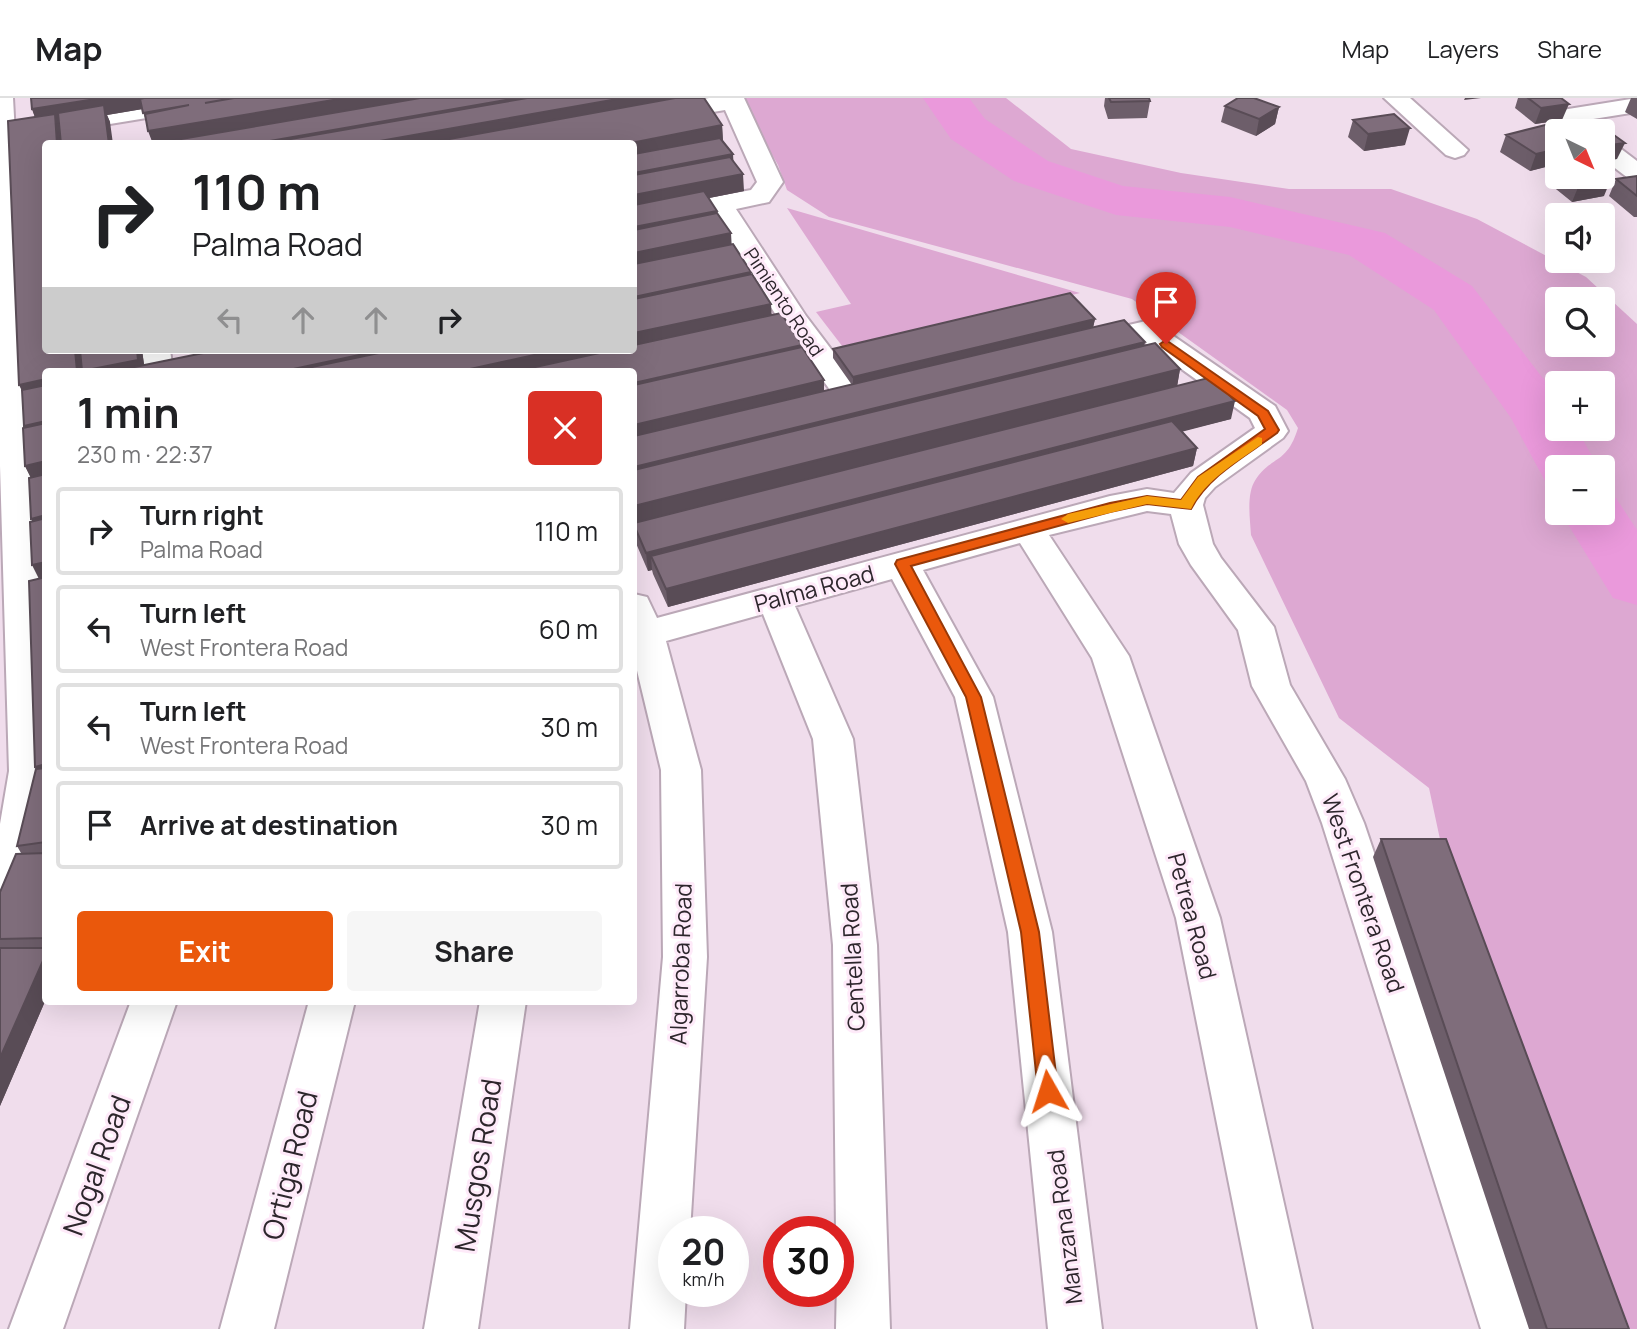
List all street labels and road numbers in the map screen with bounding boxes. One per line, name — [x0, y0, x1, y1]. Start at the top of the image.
street label: Pimiento Road — [738, 243, 830, 361]
street label: Palma Road — [750, 557, 878, 619]
street label: West Frontera Road — [1315, 789, 1413, 997]
street label: Petrea Road — [1161, 849, 1225, 983]
street label: Centella Road — [832, 882, 872, 1032]
street label: Algarroba Road — [661, 883, 699, 1045]
street label: Musgos Road — [445, 1076, 509, 1254]
street label: Ortiga Road — [252, 1087, 326, 1243]
street label: Nogal Road — [53, 1090, 139, 1240]
street label: Manzana Road — [1039, 1148, 1089, 1306]

